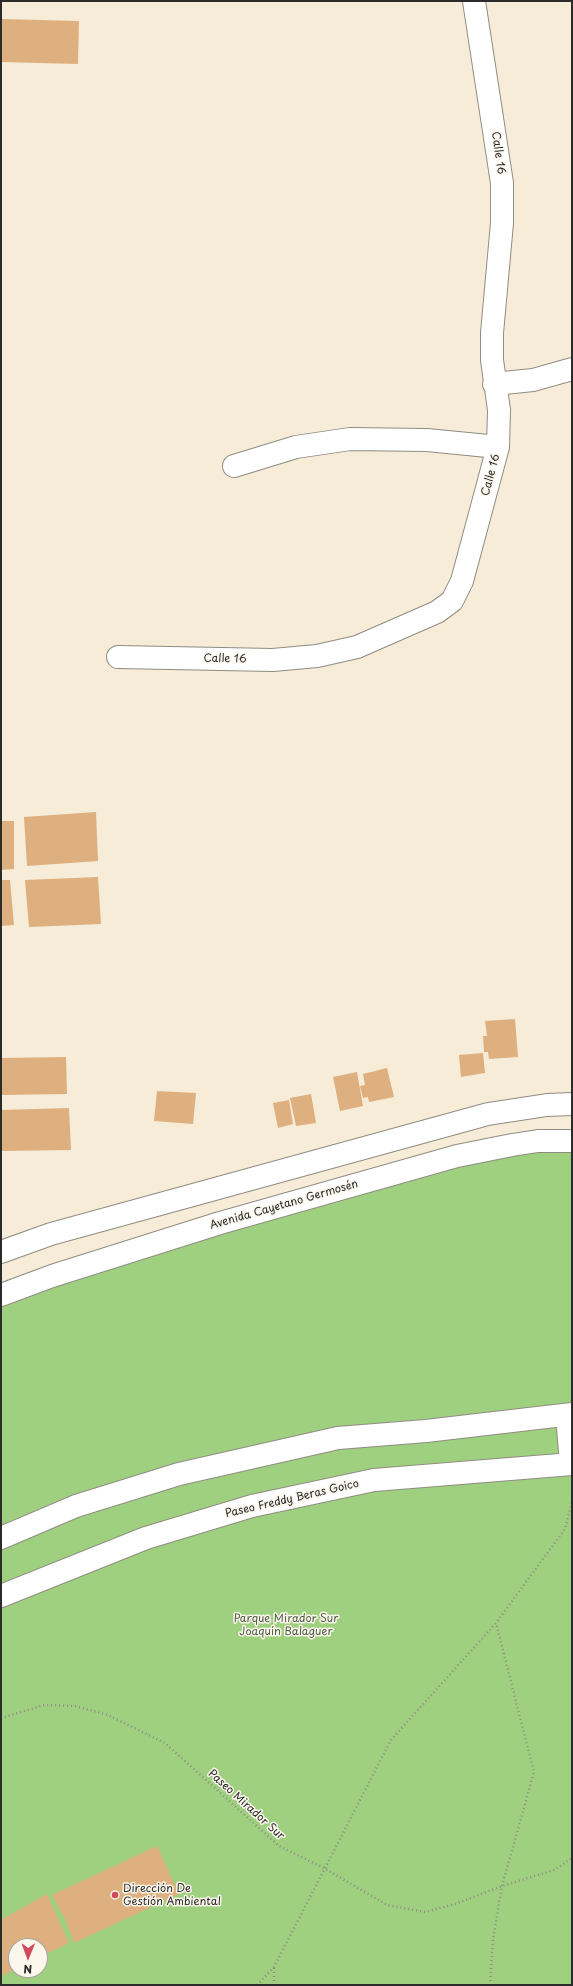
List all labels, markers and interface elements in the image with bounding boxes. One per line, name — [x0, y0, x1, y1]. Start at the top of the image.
street label: Calle 16 — [488, 131, 508, 175]
street label: Calle 16 — [479, 453, 503, 497]
street label: Calle 16 — [203, 652, 247, 666]
street label: Avenida Cayetano Germosén — [208, 1177, 360, 1233]
street label: Paseo Freddy Beras Goico — [224, 1477, 360, 1521]
park label: Parque Mirador Sur Joaquín Balaguer — [234, 1612, 338, 1638]
street label: Paseo Mirador Sur — [205, 1767, 287, 1843]
place label: Dirección De Gestión Ambiental — [123, 1882, 221, 1908]
marker: Dirección De Gestión Ambiental — [110, 1890, 120, 1900]
north arrow — [8, 1938, 48, 1978]
text: N — [23, 1961, 32, 1978]

